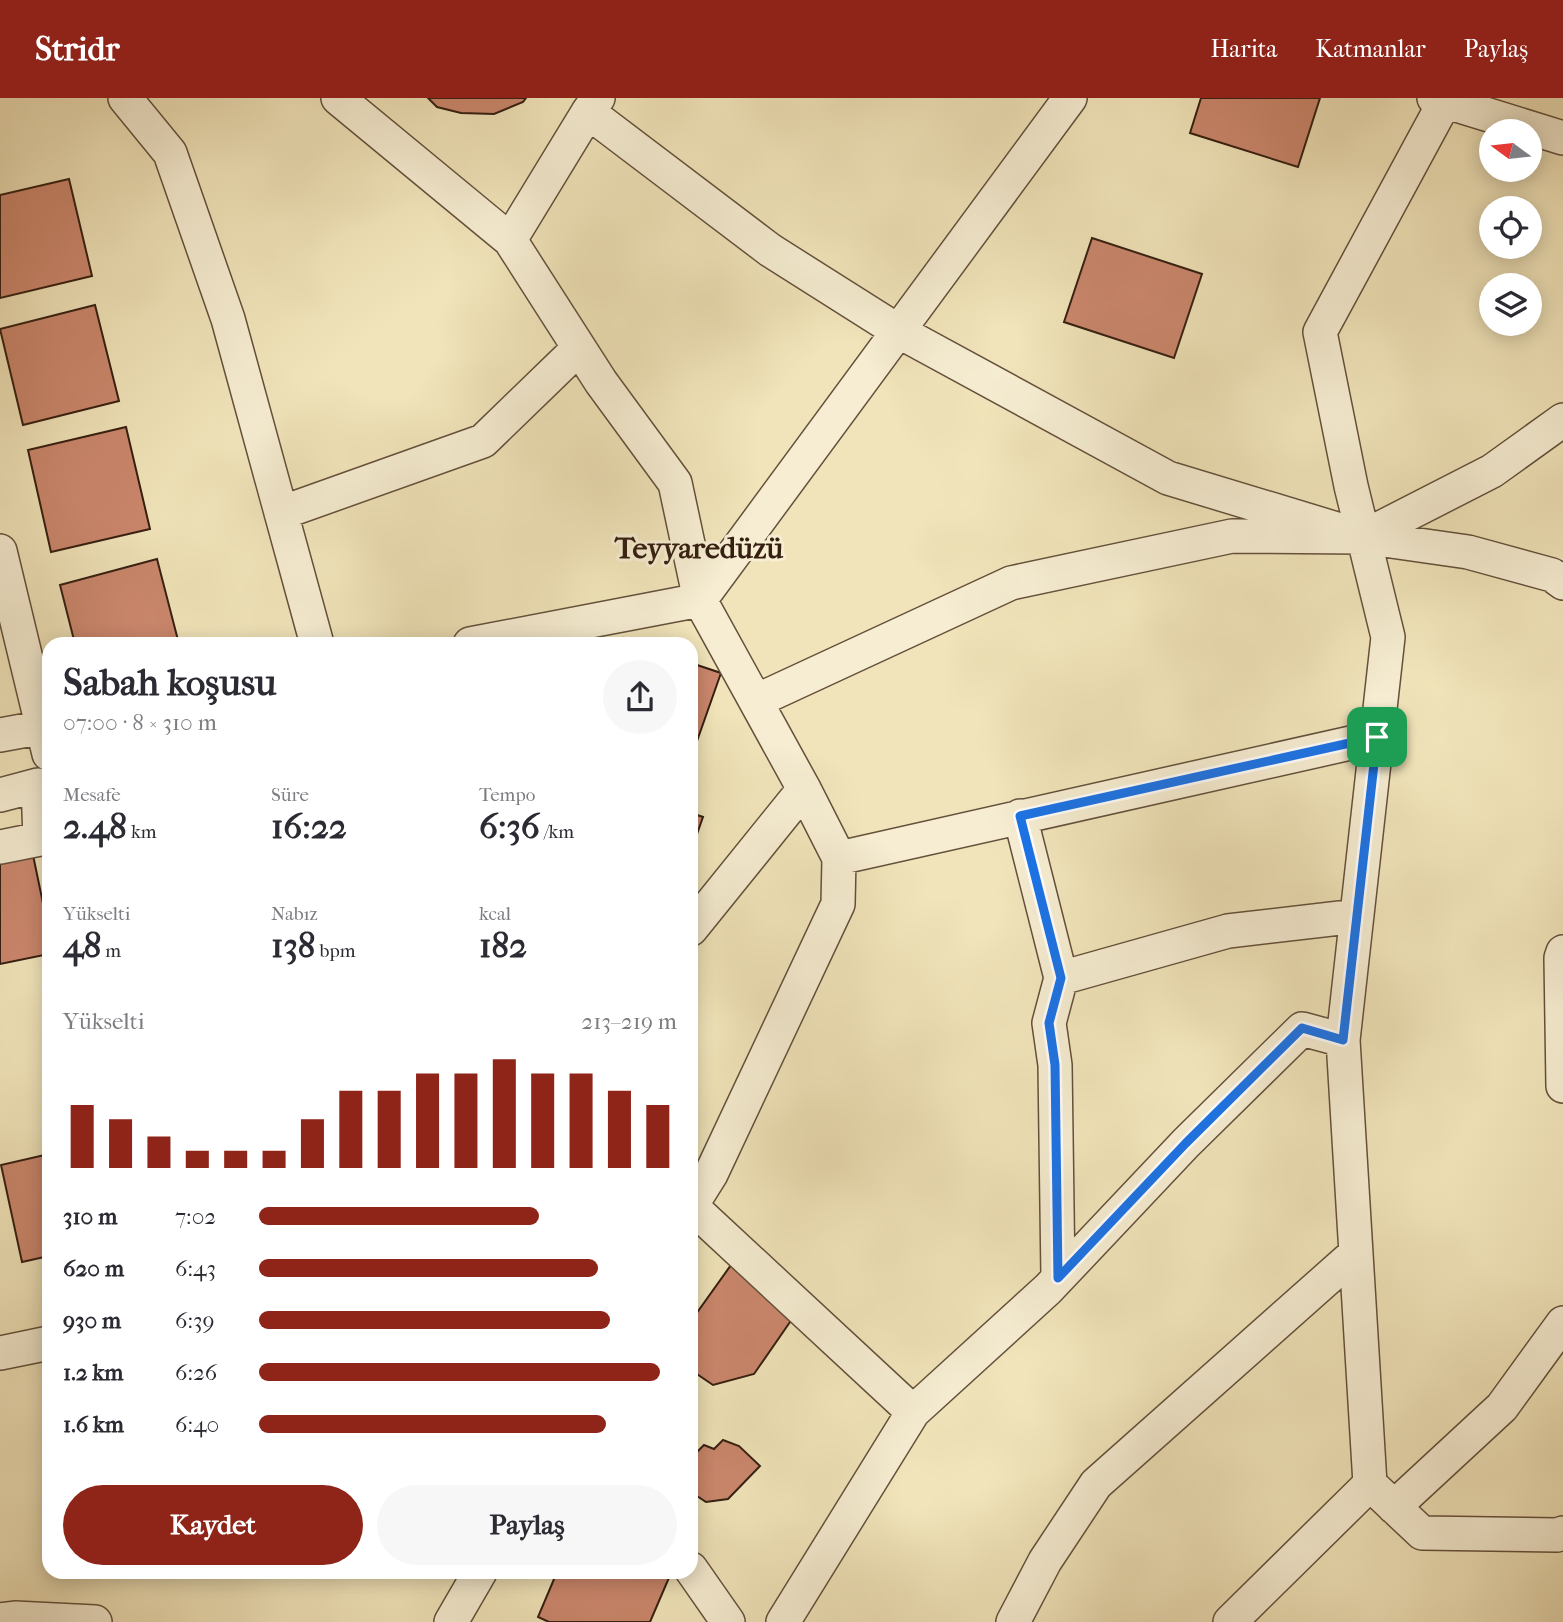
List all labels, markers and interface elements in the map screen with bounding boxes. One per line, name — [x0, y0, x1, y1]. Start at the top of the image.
text: Stridr — [35, 30, 120, 69]
text: Harita — [1210, 35, 1277, 63]
text: Katmanlar — [1315, 35, 1426, 63]
text: Paylaş — [1464, 35, 1528, 63]
north arrow — [1479, 119, 1542, 182]
map controls — [1479, 119, 1542, 336]
button: locate — [1479, 196, 1542, 259]
button: layers — [1479, 273, 1542, 336]
district label: Teyyaredüzü — [614, 531, 784, 566]
text: Sabah koşusu — [63, 660, 276, 705]
button: share — [603, 660, 677, 734]
pin — [1347, 707, 1407, 767]
text: 07:00 · 8 × 310 m — [63, 709, 217, 736]
icon: arrive — [1358, 718, 1396, 756]
text: Mesafe — [63, 784, 121, 806]
text: Süre — [271, 784, 309, 806]
text: Tempo — [479, 784, 535, 806]
text: 2.48 — [63, 806, 127, 847]
text: 16:22 — [271, 806, 347, 847]
text: 6:36 — [479, 806, 540, 847]
text: km — [127, 821, 157, 843]
text: /km — [540, 821, 574, 843]
text: Yükselti — [63, 903, 130, 925]
text: Nabız — [271, 903, 318, 925]
text: kcal — [479, 903, 511, 925]
text: 48 — [63, 925, 101, 966]
text: 138 — [271, 925, 315, 966]
text: 182 — [479, 925, 527, 966]
text: m — [101, 940, 121, 962]
text: bpm — [315, 940, 355, 962]
text: Yükselti — [63, 1008, 144, 1035]
text: 213–219 m — [581, 1008, 677, 1035]
text: 310 m — [63, 1203, 117, 1230]
text: 7:02 — [175, 1203, 216, 1230]
text: 620 m — [63, 1255, 124, 1282]
text: 6:43 — [175, 1255, 216, 1282]
text: 930 m — [63, 1307, 121, 1334]
text: 6:39 — [175, 1307, 215, 1334]
text: 1.2 km — [63, 1359, 123, 1386]
text: 6:26 — [175, 1359, 217, 1386]
text: 1.6 km — [63, 1411, 124, 1438]
text: 6:40 — [175, 1411, 219, 1438]
button: Kaydet — [63, 1485, 363, 1565]
button: Paylaş — [377, 1485, 677, 1565]

